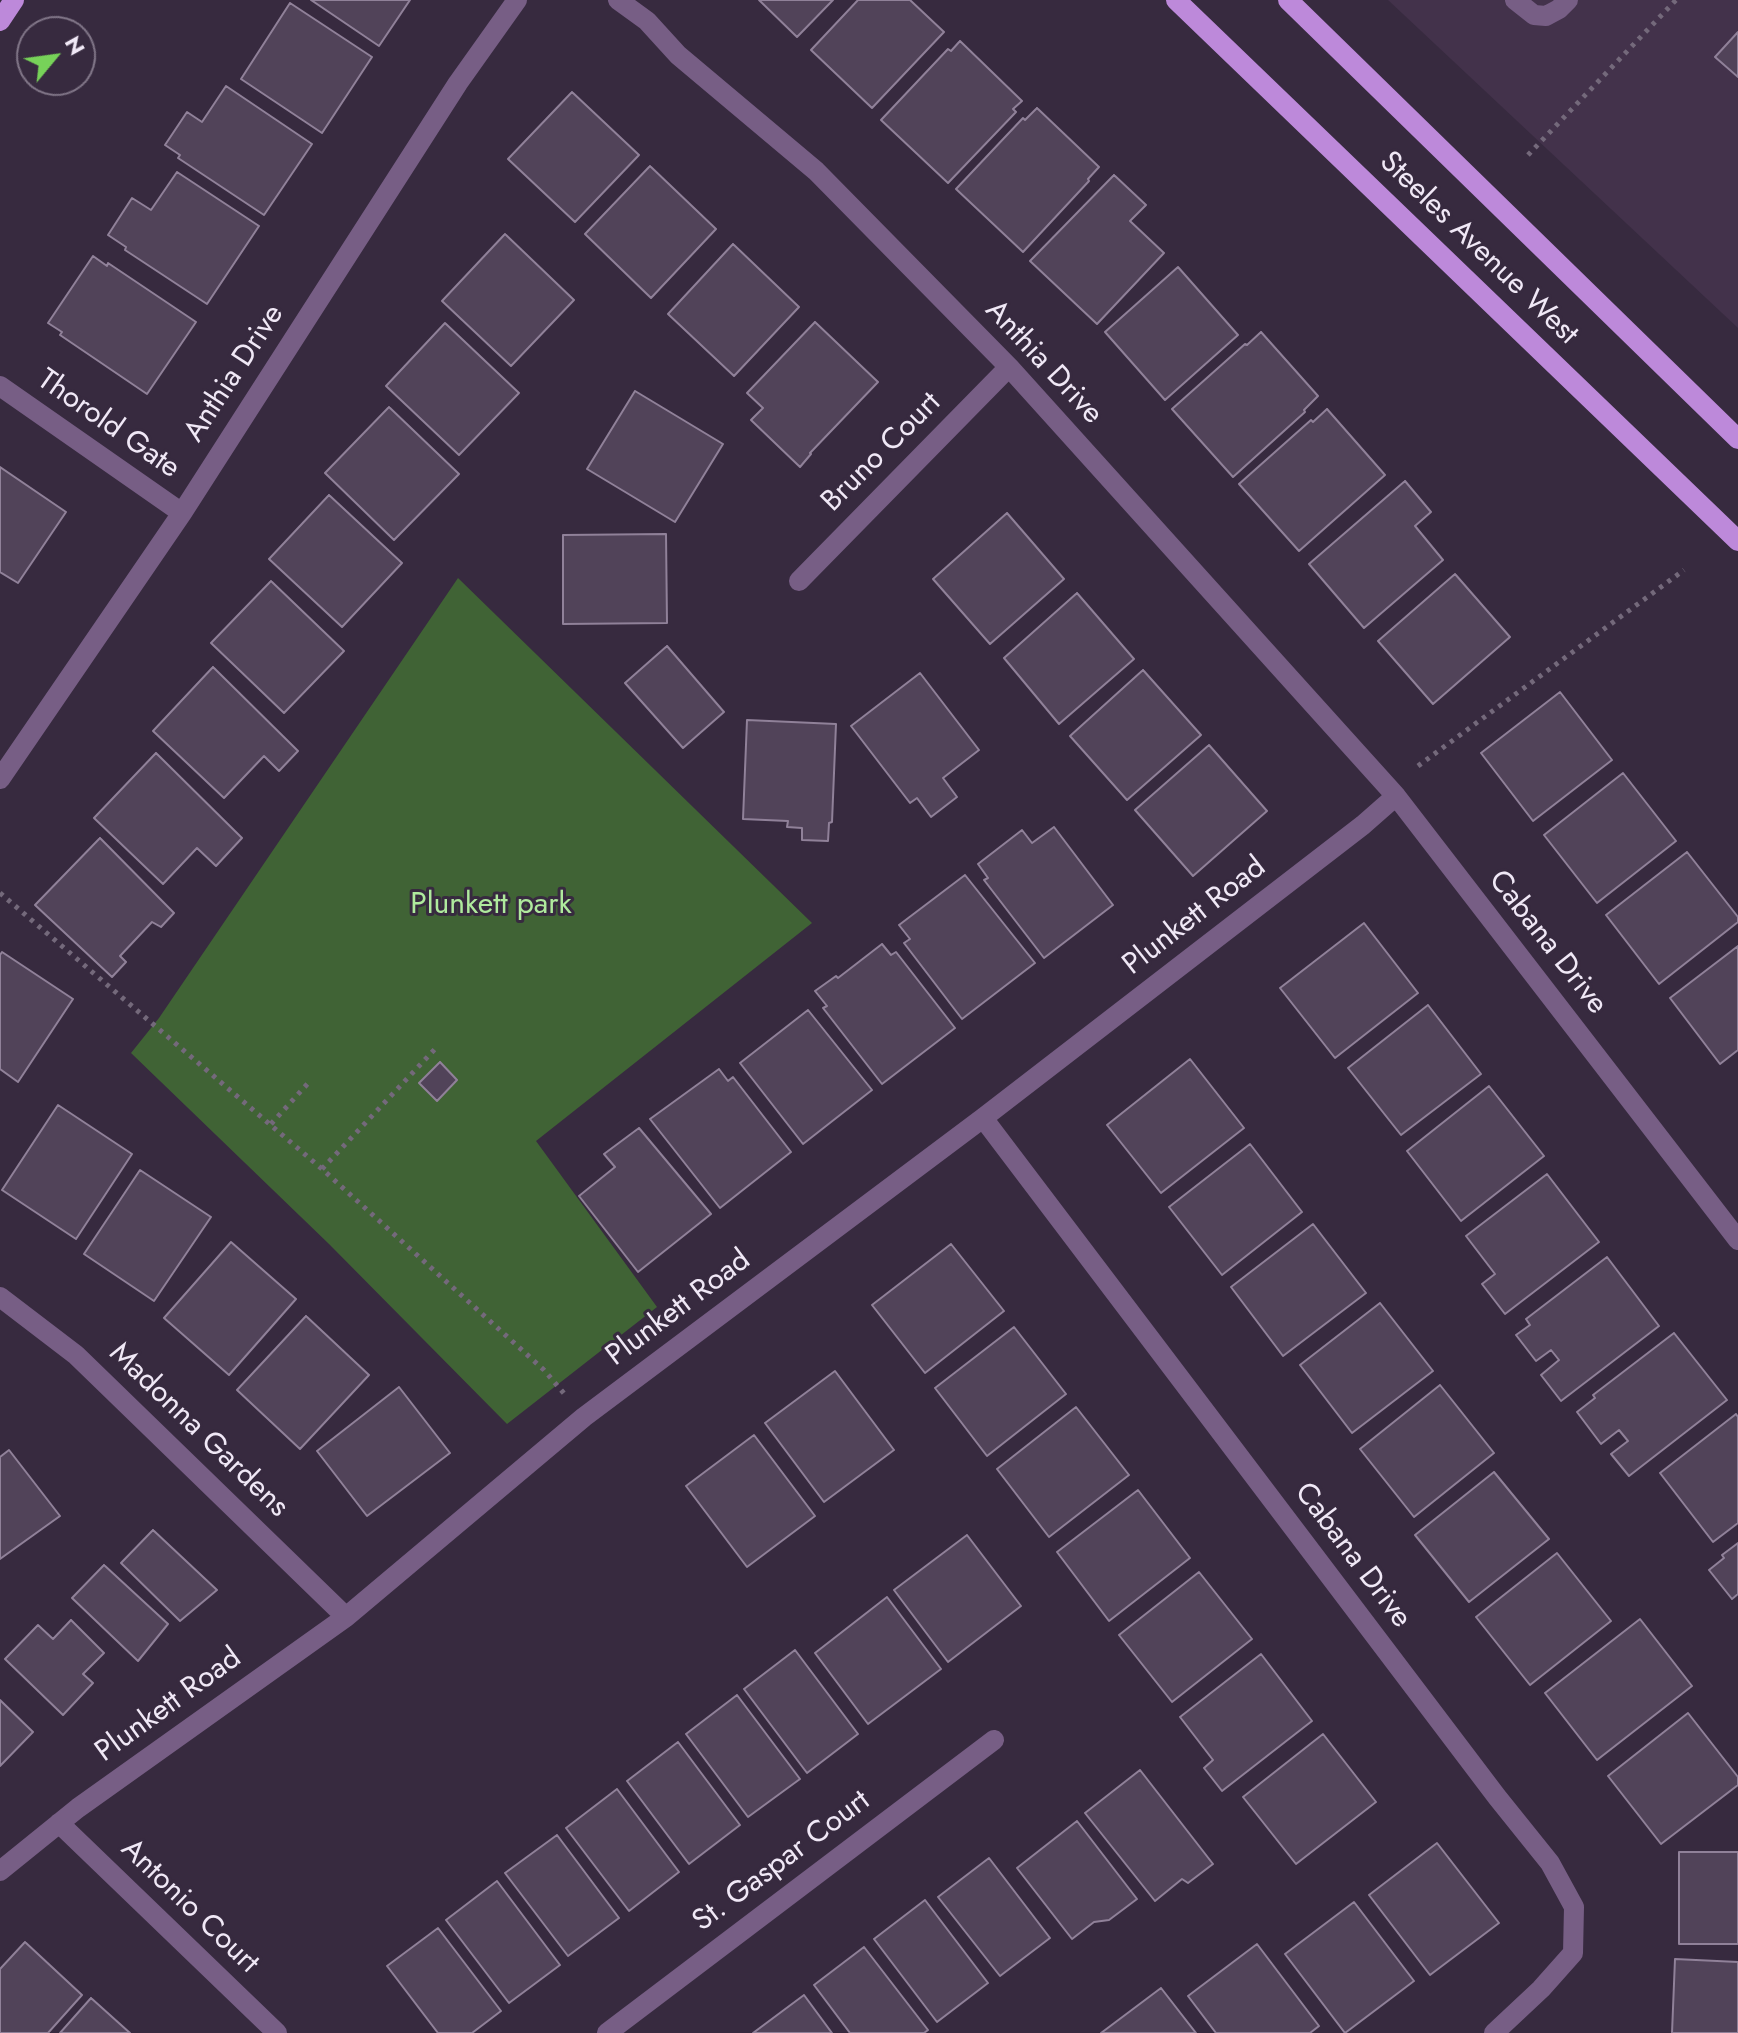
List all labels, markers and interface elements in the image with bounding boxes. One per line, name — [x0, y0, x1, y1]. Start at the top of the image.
north arrow — [16, 16, 96, 96]
text: N — [57, 30, 93, 61]
street label: Steeles Avenue West — [1371, 145, 1585, 353]
street label: Anthia Drive — [976, 294, 1110, 432]
street label: Anthia Drive — [177, 299, 293, 449]
street label: Thorold Gate — [30, 363, 186, 487]
street label: Bruno Court — [815, 386, 949, 520]
street label: Plunkett Road — [1116, 850, 1274, 984]
street label: Cabana Drive — [1480, 864, 1614, 1022]
park label: Plunkett park — [410, 888, 572, 924]
street label: Plunkett Road — [600, 1243, 758, 1375]
street label: Madonna Gardens — [101, 1336, 295, 1526]
street label: Cabana Drive — [1286, 1476, 1418, 1636]
street label: Plunkett Road — [89, 1641, 249, 1771]
street label: St. Gaspar Court — [686, 1784, 878, 1940]
street label: Antonio Court — [112, 1832, 266, 1982]

